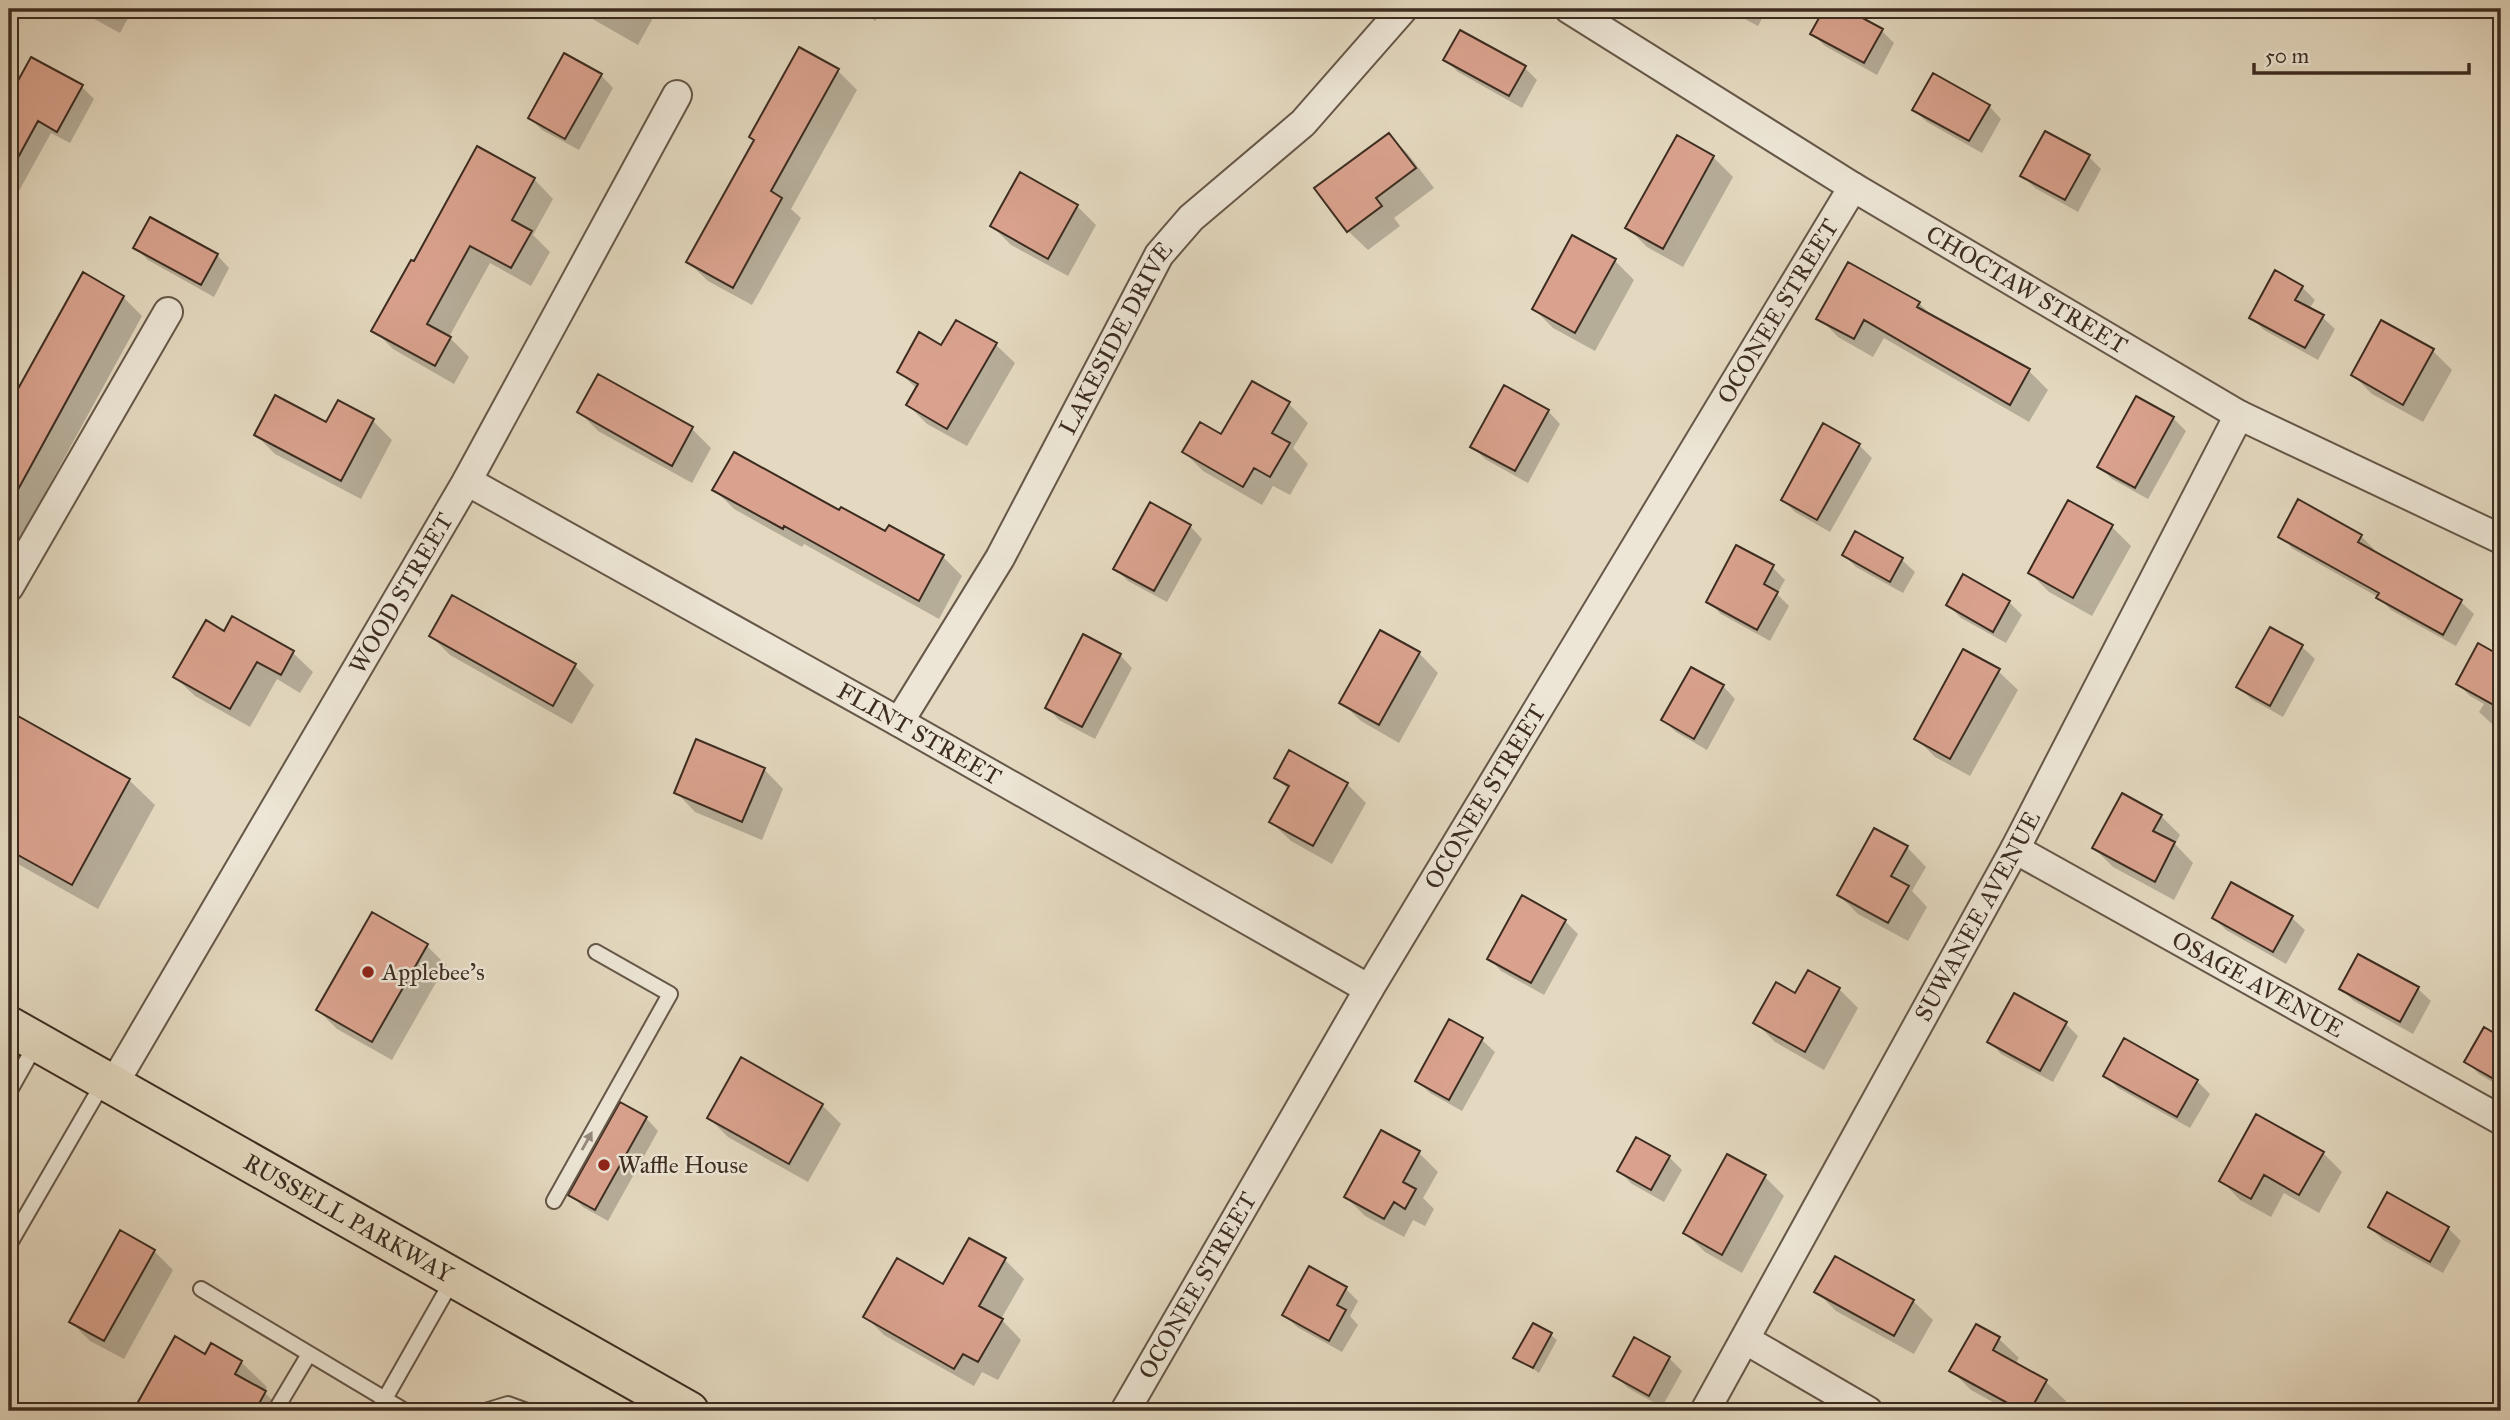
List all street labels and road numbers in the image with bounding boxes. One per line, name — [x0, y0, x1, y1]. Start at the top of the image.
street label: OCONEE STREET — [1711, 213, 1845, 409]
street label: CHOCTAW STREET — [1921, 219, 2133, 361]
street label: LAKESIDE DRIVE — [1052, 235, 1179, 440]
street label: WOOD STREET — [343, 508, 460, 679]
street label: FLINT STREET — [832, 676, 1007, 792]
street label: OCONEE STREET — [1418, 699, 1552, 895]
street label: SUWANEE AVENUE — [1908, 806, 2047, 1027]
street label: OSAGE AVENUE — [2167, 924, 2349, 1044]
street label: RUSSELL PARKWAY — [238, 1147, 459, 1290]
street label: OCONEE STREET — [1132, 1187, 1263, 1384]

